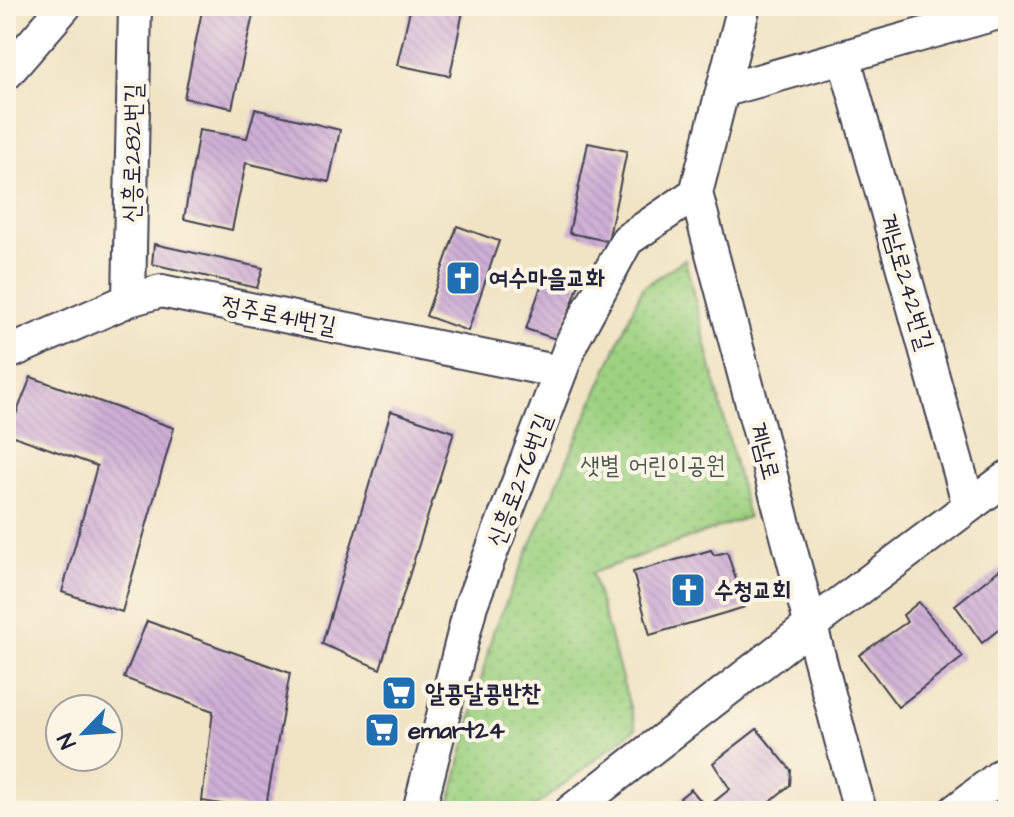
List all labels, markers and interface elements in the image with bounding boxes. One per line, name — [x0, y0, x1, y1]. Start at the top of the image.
street label: 신흥로282번길 — [115, 83, 151, 223]
street label: 계남로242번길 — [870, 210, 942, 354]
church icon: 여수마을교화 — [444, 259, 482, 297]
place label: 여수마을교화 — [489, 262, 606, 296]
street label: 정주로41번길 — [219, 288, 339, 344]
street label: 신흥로276번길 — [479, 409, 561, 552]
street label: 계남로 — [740, 419, 788, 484]
park label: 샛별 어린이공원 — [581, 449, 725, 483]
church icon: 수청교회 — [669, 571, 707, 609]
place label: 수청교회 — [714, 574, 791, 608]
supermarket icon: 알콩달콩반찬 — [380, 674, 418, 712]
place label: 알콩달콩반찬 — [425, 677, 542, 711]
north arrow — [44, 693, 124, 773]
supermarket icon: emart24 — [363, 711, 401, 749]
place label: emart24 — [408, 714, 506, 748]
text: N — [50, 728, 84, 754]

